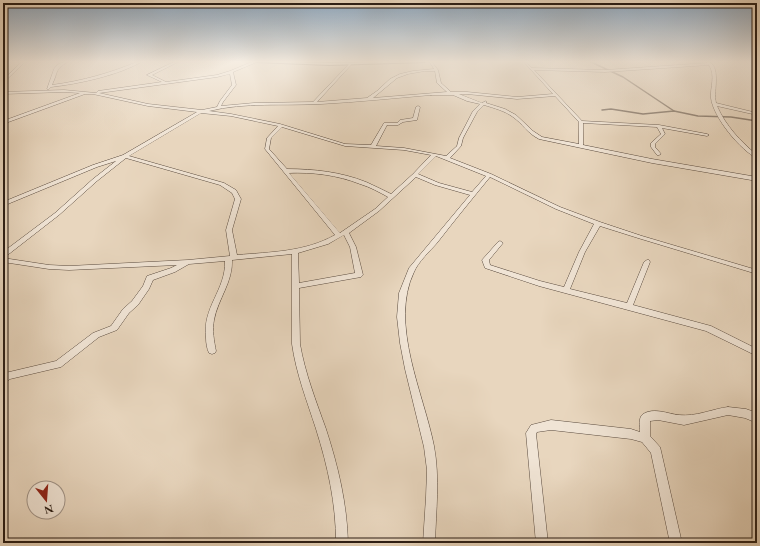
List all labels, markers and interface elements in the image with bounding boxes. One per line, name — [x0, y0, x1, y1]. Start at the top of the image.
north arrow — [26, 480, 66, 520]
text: N — [43, 502, 55, 518]

